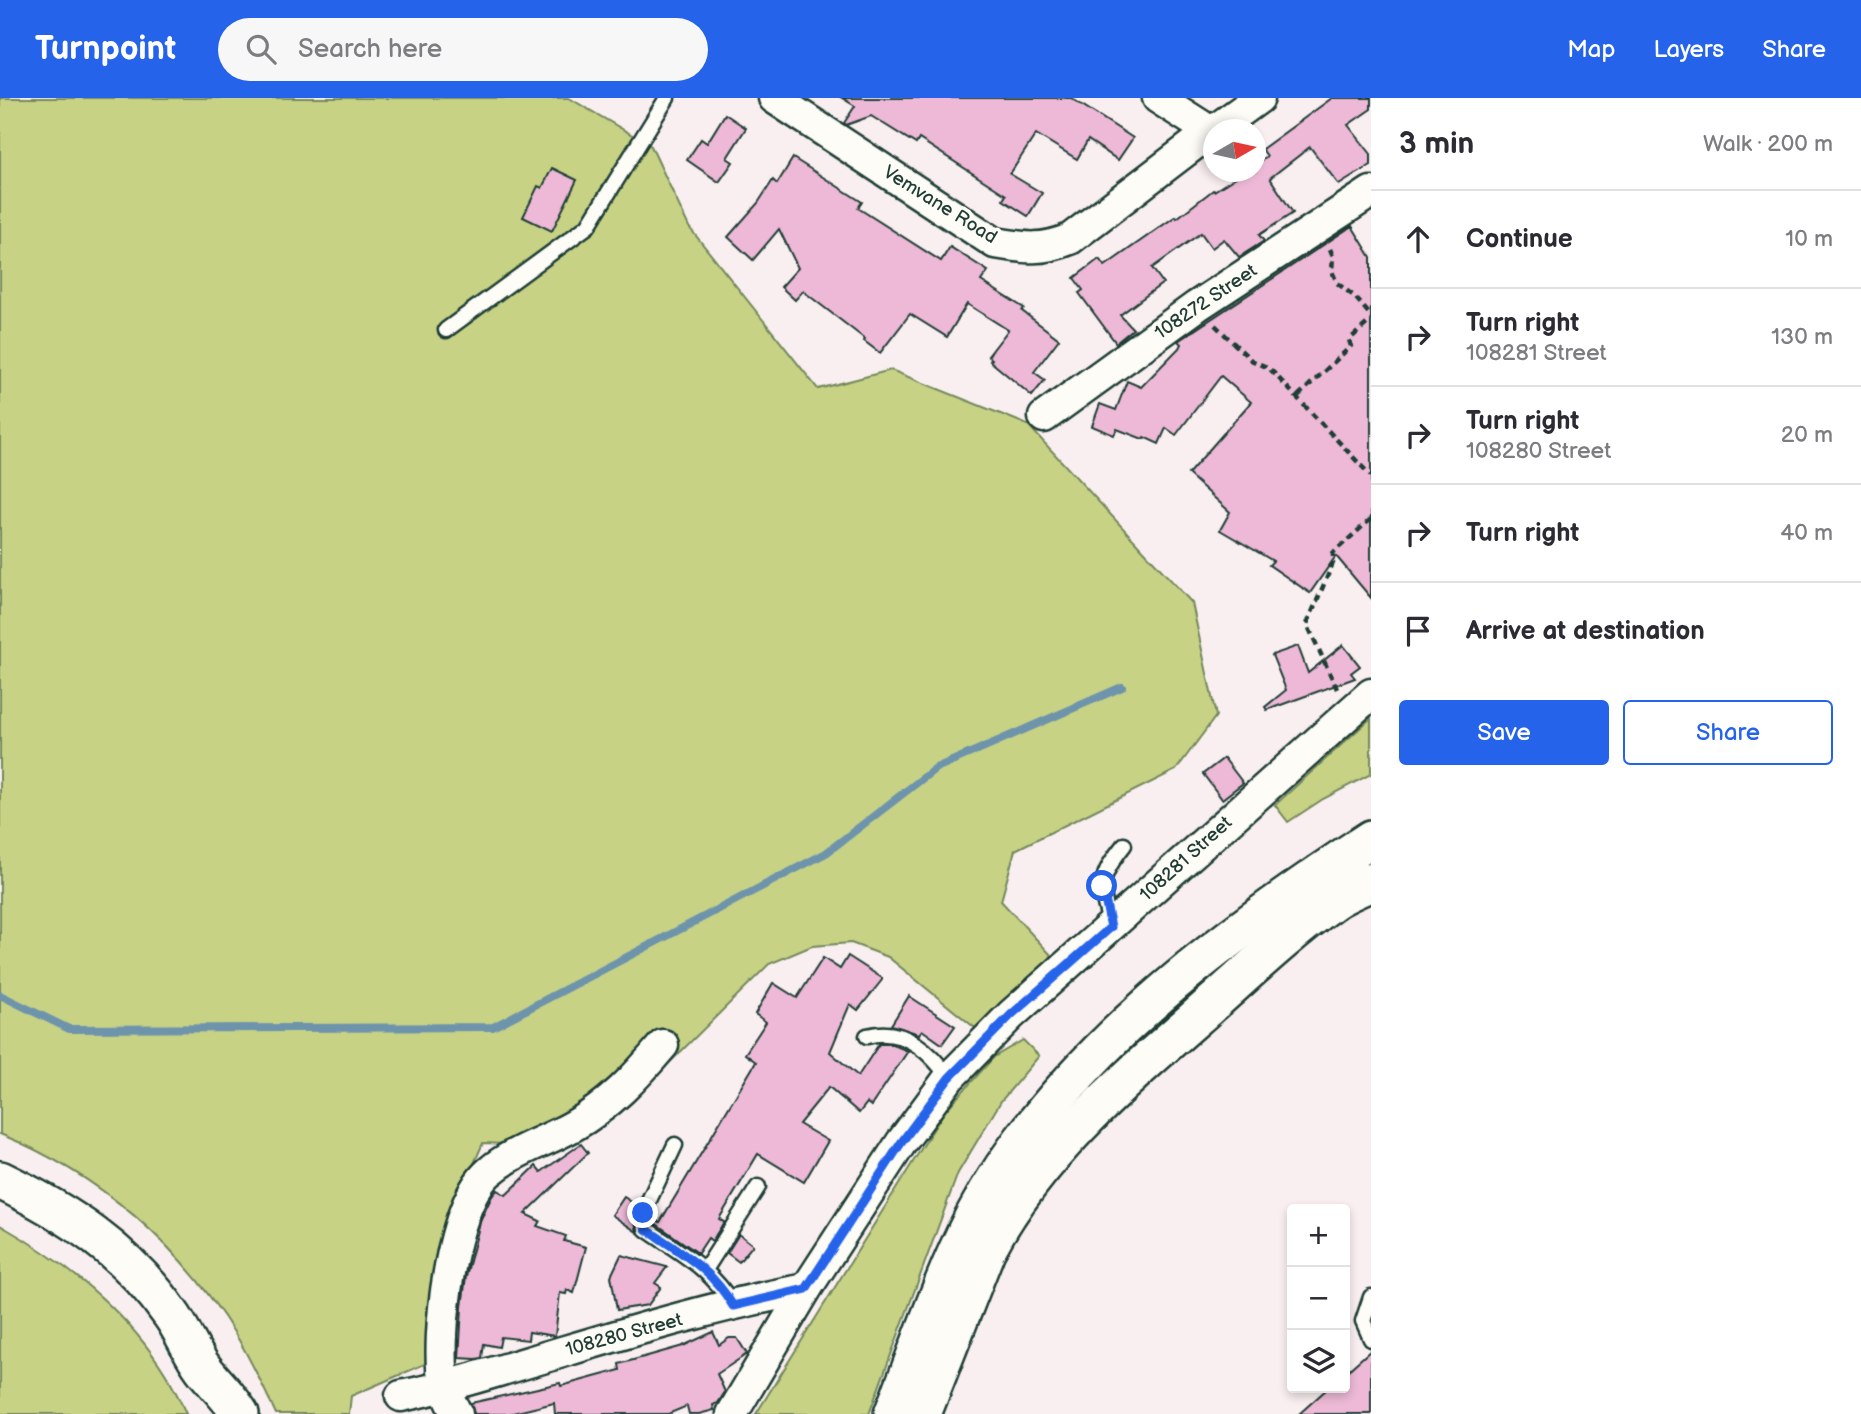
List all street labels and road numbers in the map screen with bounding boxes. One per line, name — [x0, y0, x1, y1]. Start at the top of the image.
street label: Vemvane Road — [879, 161, 1001, 249]
street label: 108272 Street — [1151, 259, 1262, 345]
street label: 108281 Street — [1135, 811, 1237, 906]
street label: 108280 Street — [563, 1308, 685, 1362]

